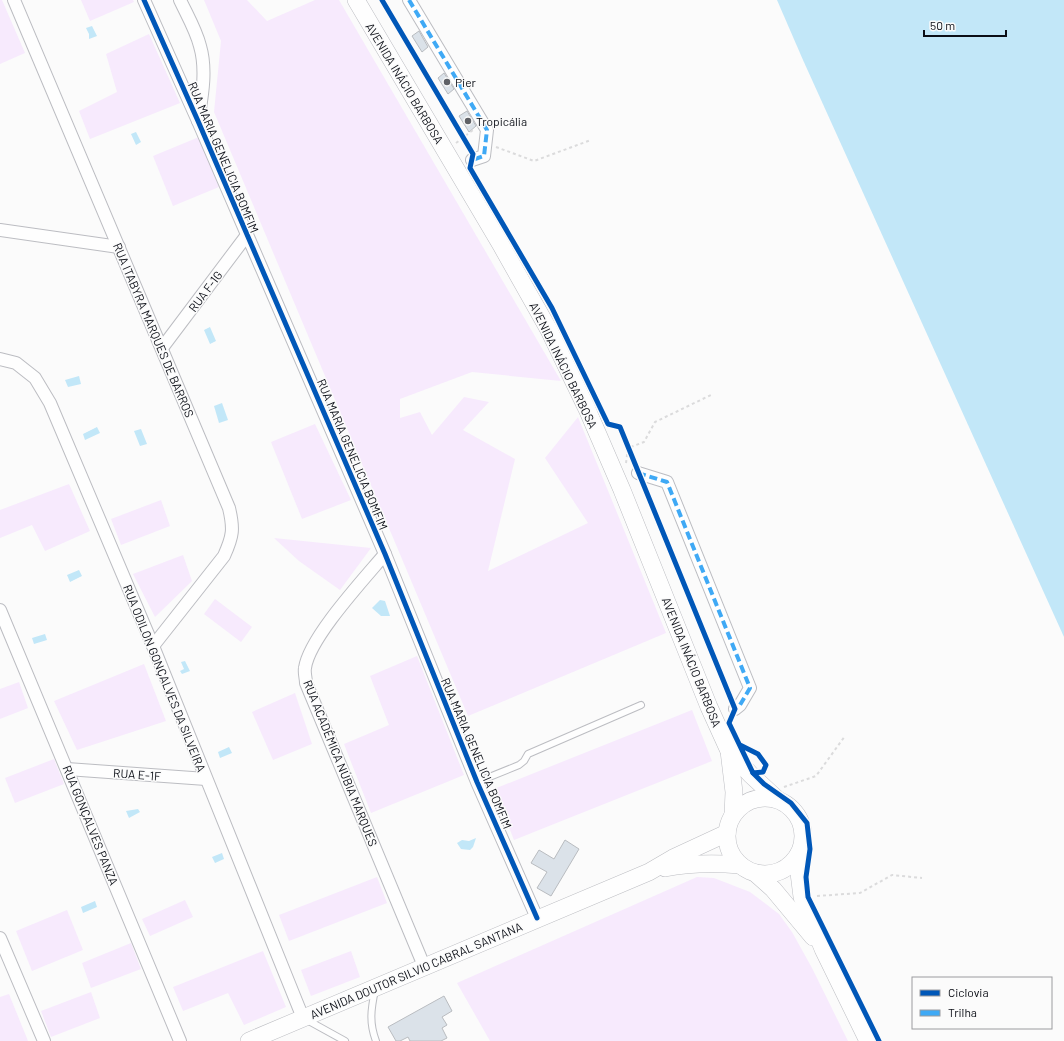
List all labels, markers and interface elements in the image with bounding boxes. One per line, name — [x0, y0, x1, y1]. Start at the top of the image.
scale bar — [924, 12, 1006, 38]
text: 50 m — [930, 18, 955, 32]
street label: AVENIDA INÁCIO BARBOSA — [363, 20, 447, 146]
place label: Pier — [455, 75, 477, 89]
marker: Pier — [442, 77, 452, 87]
street label: RUA MARIA GENELICIA BOMFIM — [186, 79, 262, 235]
place label: Tropicália — [476, 114, 527, 128]
marker: Tropicália — [463, 116, 473, 126]
street label: RUA ITABYRA MARQUES DE BARROS — [111, 241, 197, 419]
street label: RUA F-1G — [185, 268, 225, 314]
street label: AVENIDA INÁCIO BARBOSA — [527, 300, 601, 430]
street label: RUA MARIA GENELICIA BOMFIM — [315, 376, 391, 532]
street label: RUA ODILON GONÇALVES DA SILVEIRA — [121, 582, 209, 774]
street label: AVENIDA INÁCIO BARBOSA — [660, 595, 724, 729]
street label: RUA MARIA GENELICIA BOMFIM — [439, 675, 515, 831]
street label: RUA ACADÊMICA NÚBIA MARQUES — [301, 678, 381, 848]
street label: RUA GONÇALVES PANZA — [60, 763, 122, 887]
street label: RUA E-1F — [113, 765, 161, 783]
street label: AVENIDA DOUTOR SILVIO CABRAL SANTANA — [308, 919, 524, 1021]
legend — [912, 977, 1052, 1029]
text: Ciclovia — [948, 985, 989, 999]
text: Trilha — [948, 1005, 977, 1019]

